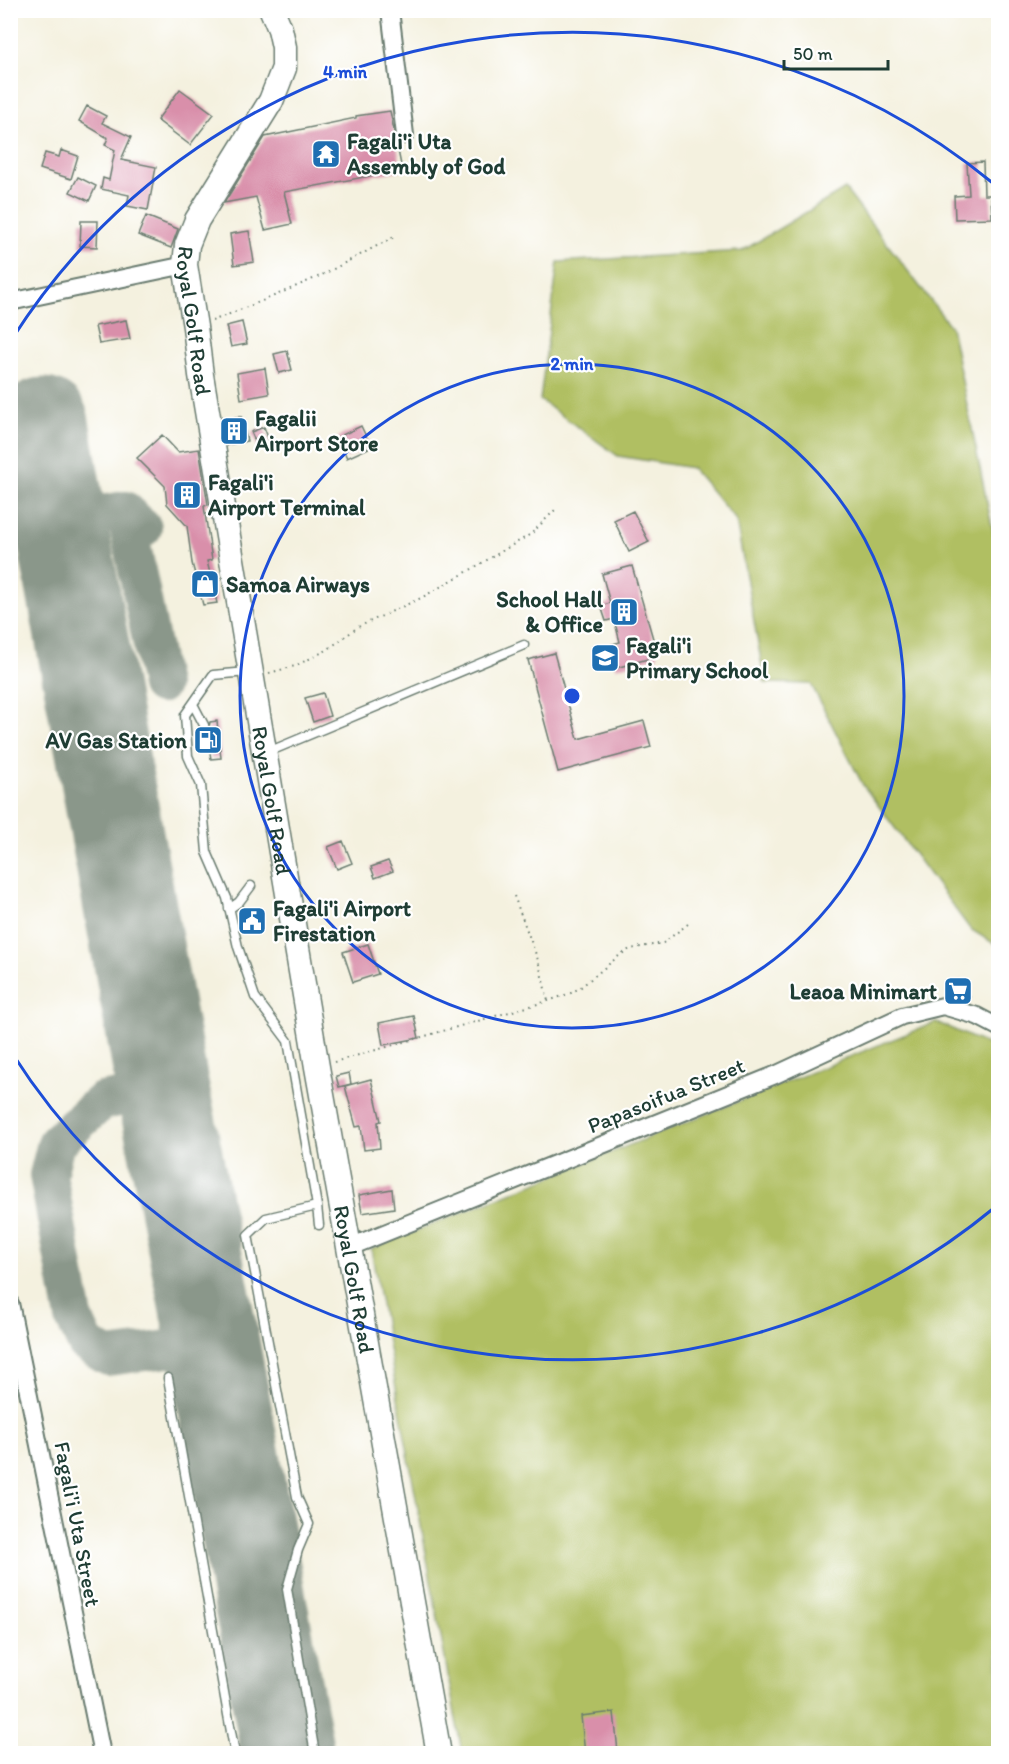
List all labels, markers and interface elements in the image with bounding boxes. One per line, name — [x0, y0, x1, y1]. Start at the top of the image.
scale bar — [784, 33, 888, 71]
text: 50 m — [793, 43, 833, 65]
text: 4 min — [323, 61, 368, 83]
place label: Fagali'i Uta Assembly of God — [346, 128, 506, 180]
temple icon: Fagali'i Uta Assembly of God — [310, 138, 342, 170]
street label: Royal Golf Road — [170, 245, 217, 397]
text: 2 min — [551, 353, 594, 375]
place label: Fagalii Airport Store — [254, 405, 378, 457]
building icon: Fagalii Airport Store — [218, 415, 250, 447]
place label: Fagali'i Airport Terminal — [207, 469, 366, 521]
building icon: Fagali'i Airport Terminal — [171, 479, 203, 511]
shop icon: Samoa Airways — [189, 568, 221, 600]
place label: Samoa Airways — [226, 571, 370, 598]
place label: School Hall & Office — [496, 586, 604, 638]
building icon: School Hall & Office — [608, 596, 640, 628]
place label: Fagali'i Primary School — [626, 632, 769, 684]
school or university icon: Fagali'i Primary School — [589, 642, 621, 674]
centre of rings — [562, 686, 582, 706]
fuel station icon: AV Gas Station — [192, 724, 224, 756]
street label: Royal Golf Road — [246, 724, 298, 877]
place label: AV Gas Station — [44, 727, 188, 754]
place label: Fagali'i Airport Firestation — [273, 895, 412, 947]
public building icon: Fagali'i Airport Firestation — [236, 905, 268, 937]
supermarket icon: Leaoa Minimart — [942, 975, 974, 1007]
place label: Leaoa Minimart — [789, 978, 938, 1005]
street label: Papasoifua Street — [584, 1052, 749, 1139]
street label: Royal Golf Road — [328, 1203, 381, 1356]
street label: Fagali'i Uta Street — [48, 1439, 107, 1609]

